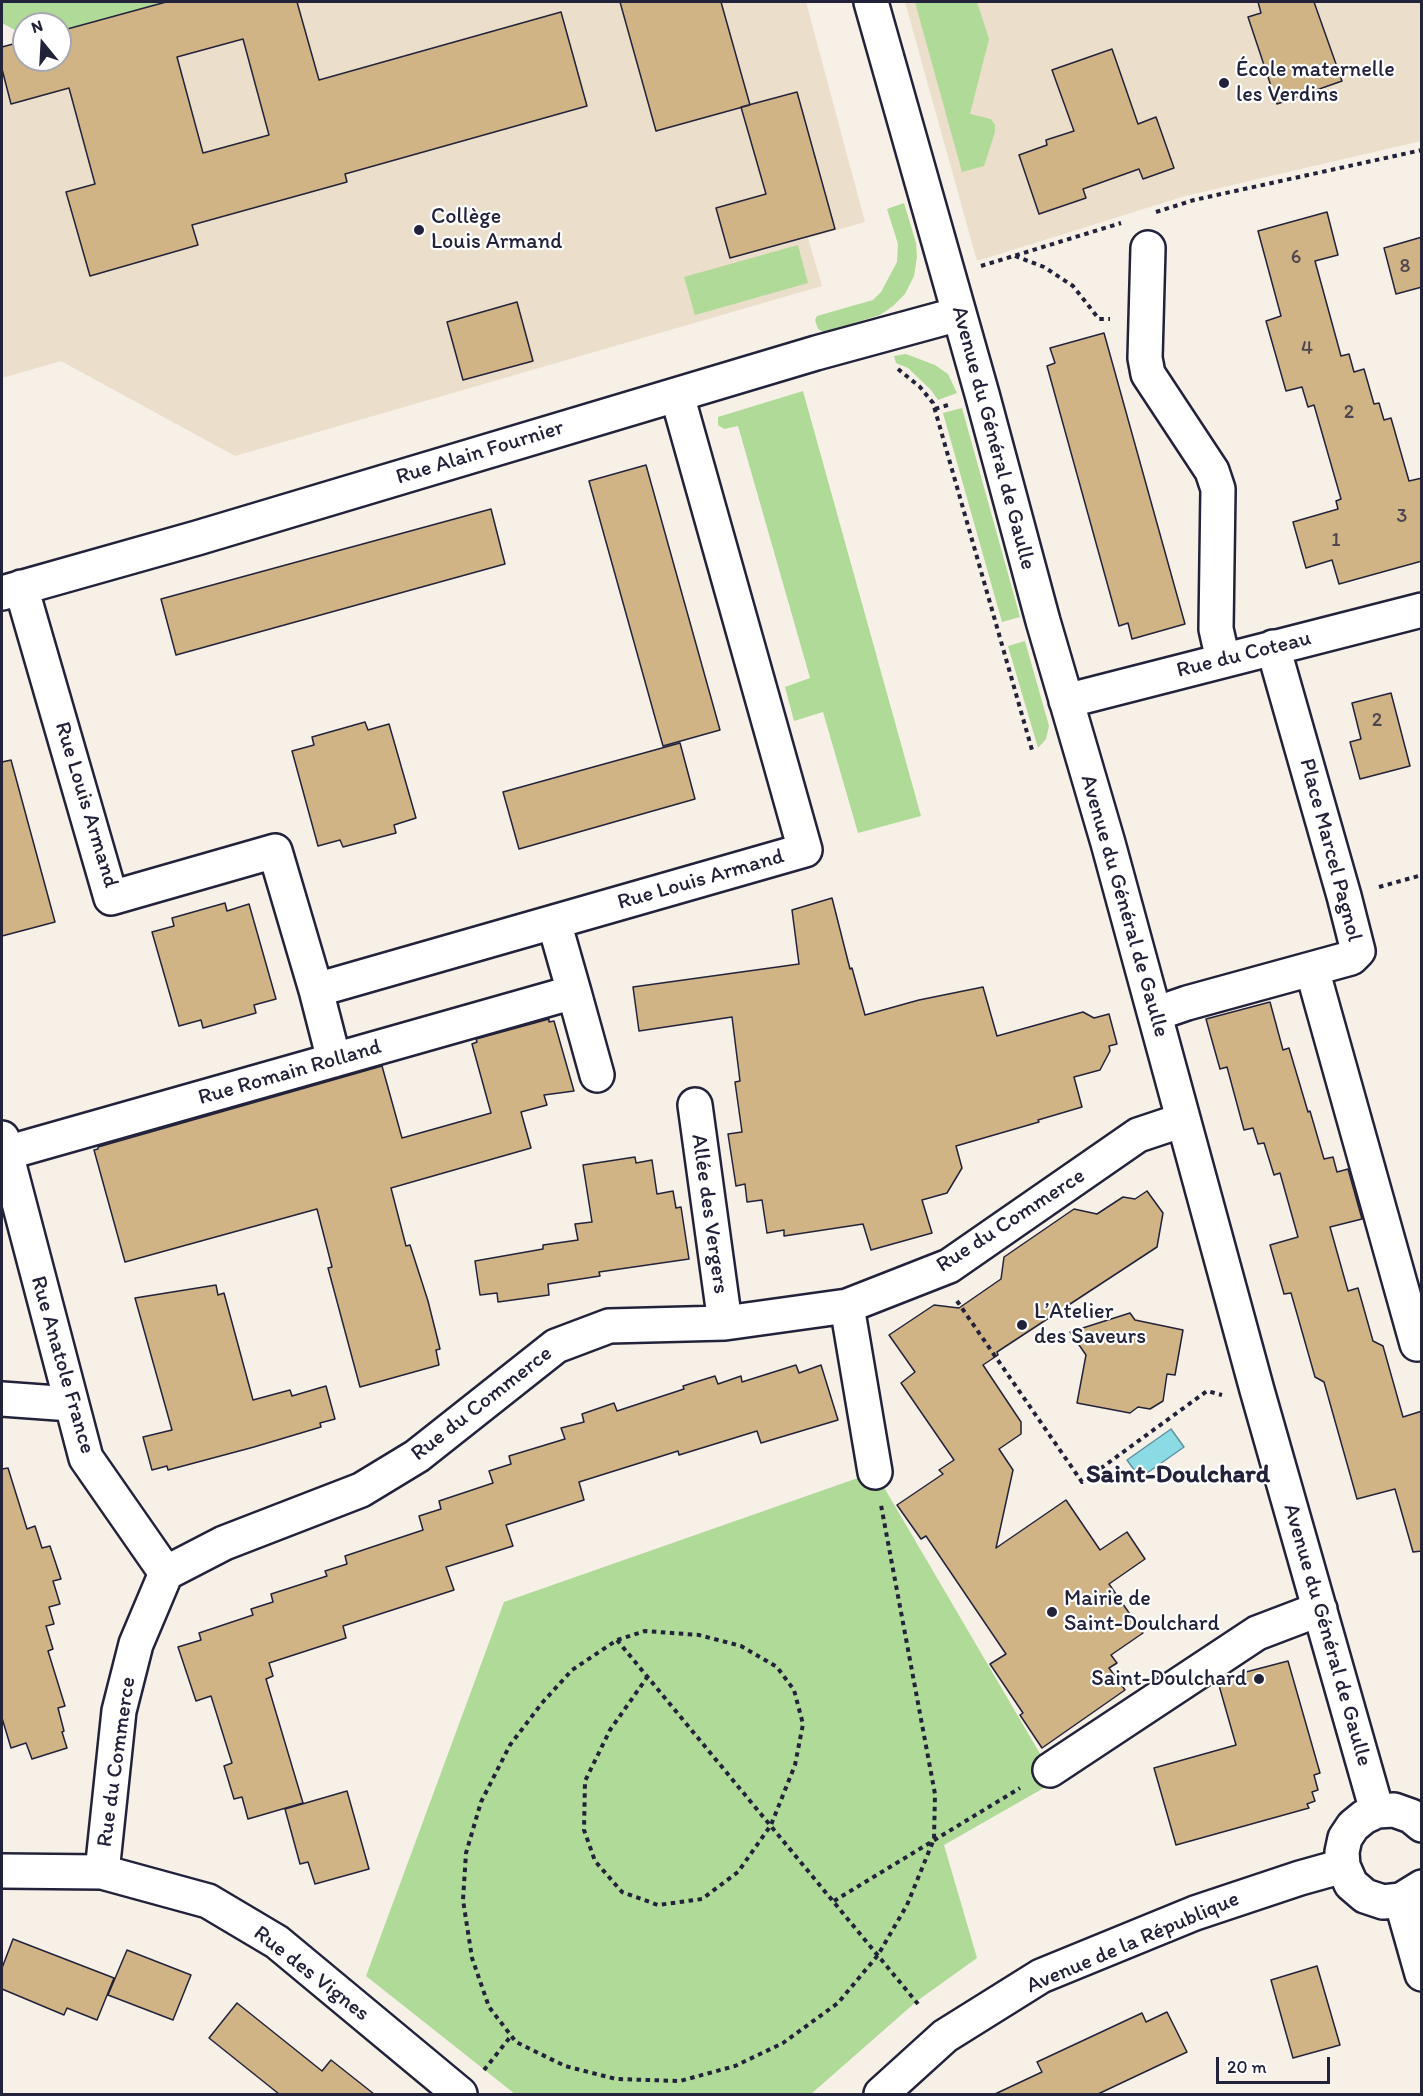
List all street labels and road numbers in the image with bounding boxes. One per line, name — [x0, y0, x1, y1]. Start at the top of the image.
street label: Avenue du Général de Gaulle — [945, 303, 1041, 573]
street label: Rue Alain Fournier — [393, 415, 567, 491]
street label: Rue du Coteau — [1174, 626, 1314, 684]
street label: Rue Louis Armand — [48, 719, 124, 891]
street label: Place Marcel Pagnol — [1293, 756, 1367, 944]
street label: Avenue du Général de Gaulle — [1074, 772, 1174, 1040]
street label: Rue Louis Armand — [615, 844, 787, 916]
street label: Rue Romain Rolland — [195, 1034, 385, 1112]
street label: Allée des Vergers — [685, 1132, 733, 1296]
street label: Rue du Commerce — [932, 1163, 1090, 1279]
street label: Rue Anatole France — [24, 1273, 100, 1457]
street label: Rue du Commerce — [406, 1341, 558, 1467]
street label: Avenue du Général de Gaulle — [1277, 1501, 1377, 1769]
street label: Rue du Commerce — [92, 1675, 142, 1849]
street label: Avenue de la République — [1023, 1886, 1243, 2000]
street label: Rue des Vignes — [248, 1920, 374, 2028]

